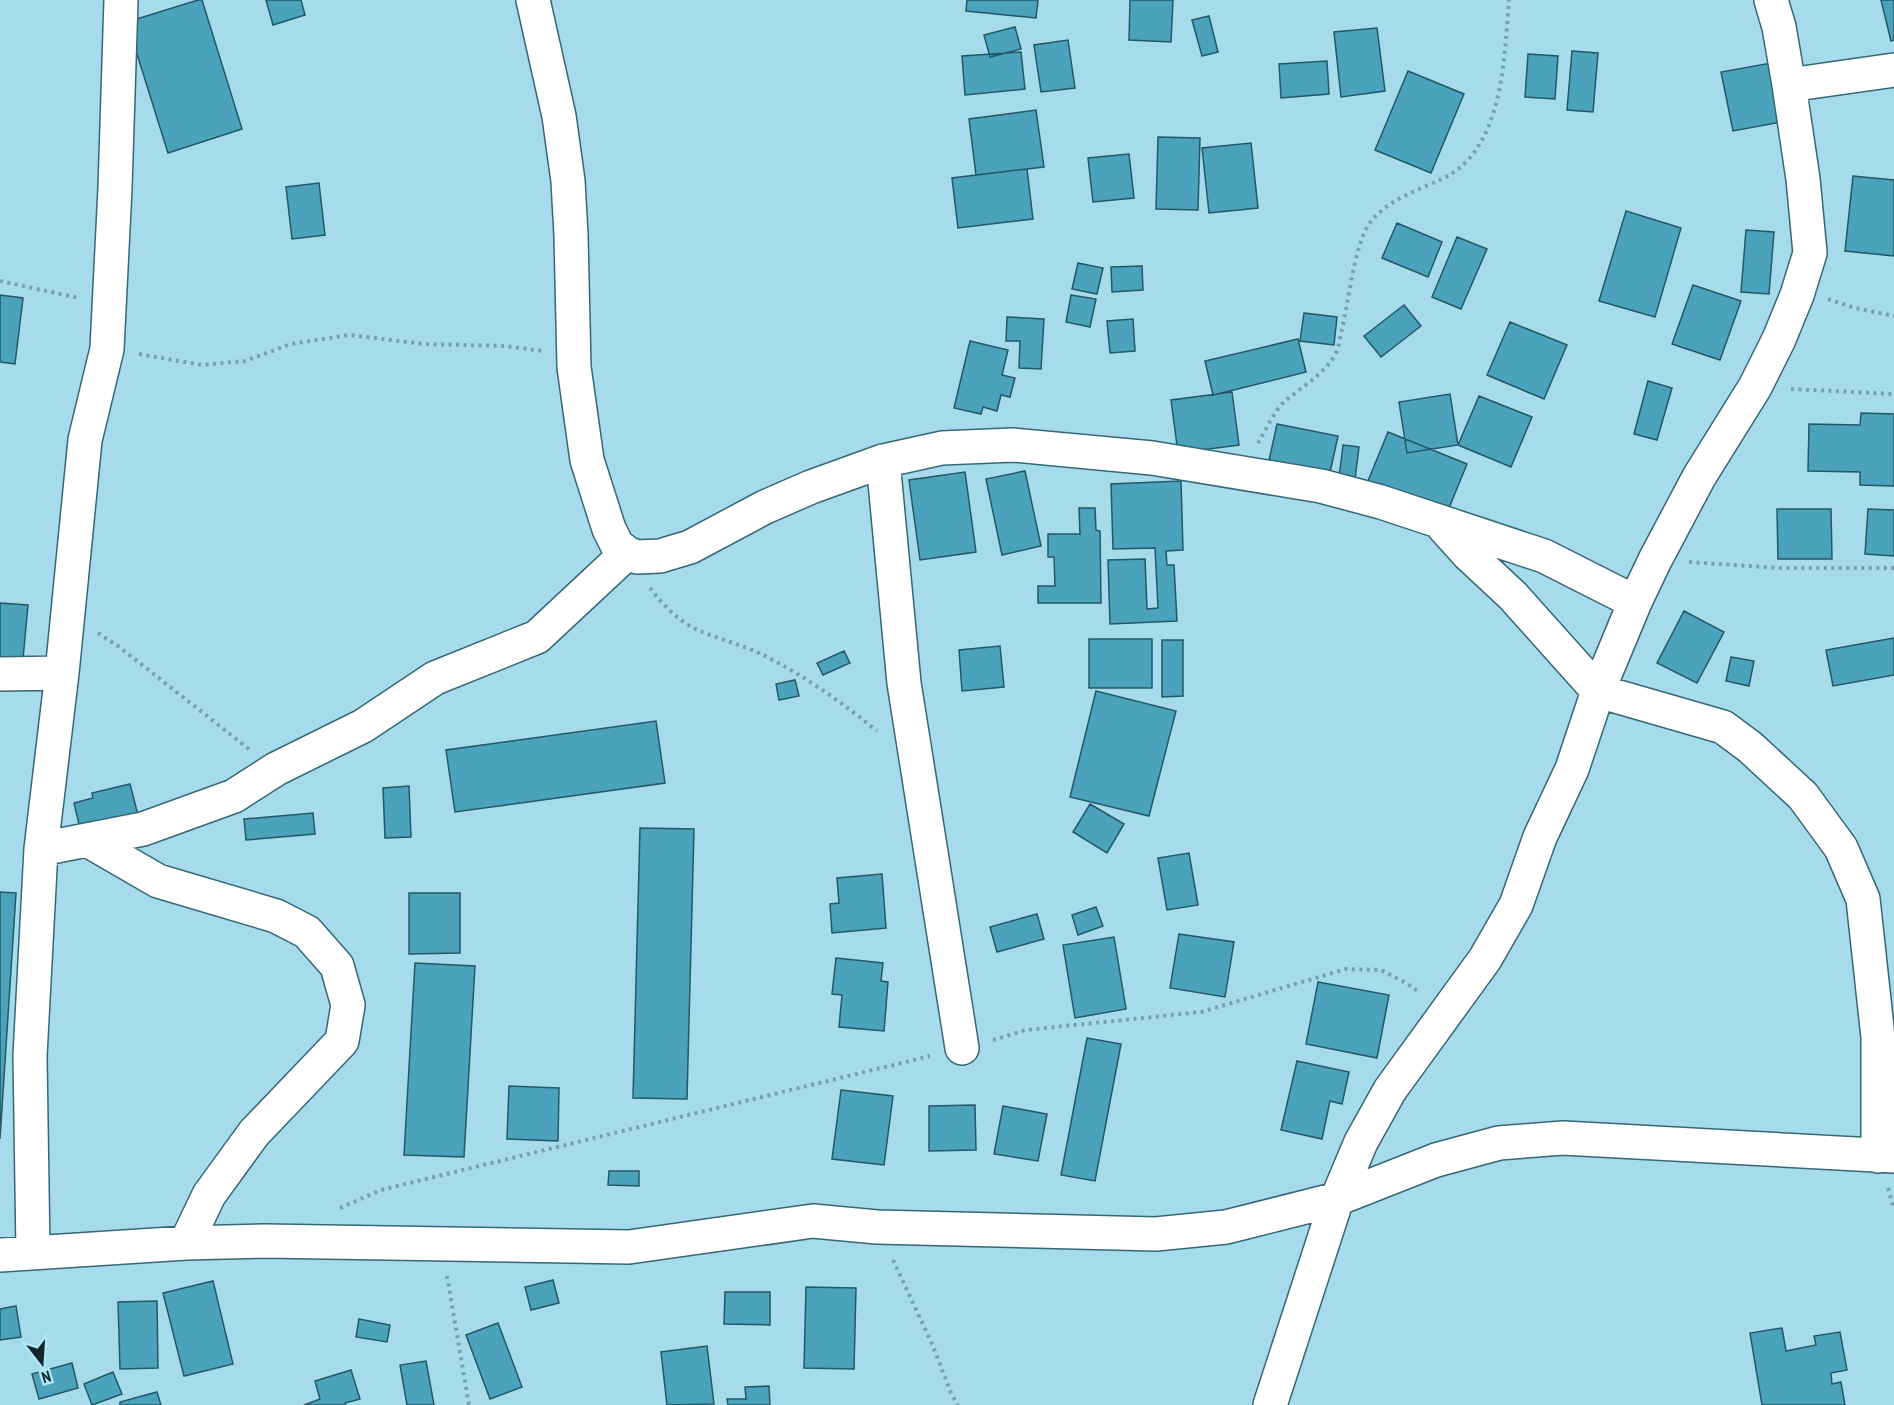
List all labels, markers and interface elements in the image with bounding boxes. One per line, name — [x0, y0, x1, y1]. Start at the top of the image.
north arrow — [12, 1333, 72, 1393]
text: N — [39, 1367, 53, 1388]

